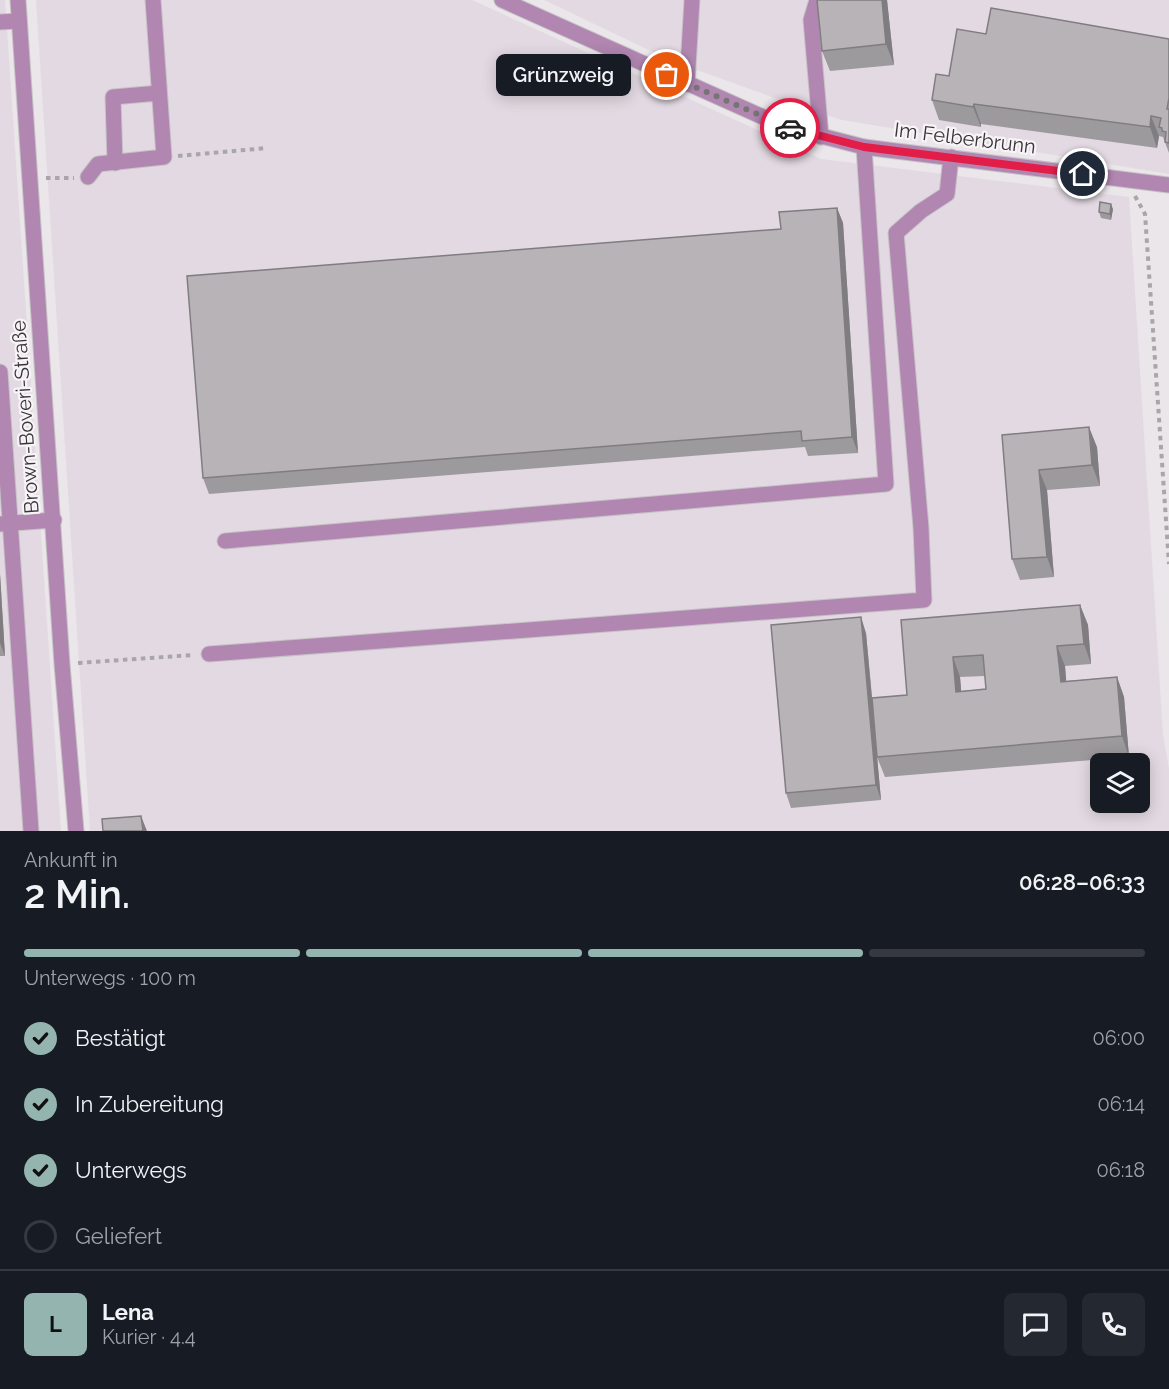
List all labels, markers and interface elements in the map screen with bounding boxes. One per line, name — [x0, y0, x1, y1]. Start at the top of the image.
pin — [641, 49, 692, 100]
callout: Grünzweig — [496, 54, 631, 96]
icon: bag — [650, 58, 683, 91]
text: Grünzweig — [513, 63, 614, 87]
courier — [760, 98, 820, 158]
icon: car — [774, 112, 807, 145]
street label: Im Felberbrunn — [893, 117, 1037, 159]
pin — [1057, 148, 1108, 199]
icon: home — [1066, 157, 1099, 190]
street label: Brown-Boveri-Straße — [6, 319, 44, 515]
map controls — [1090, 753, 1150, 813]
button: layers — [1090, 753, 1150, 813]
text: Ankunft in — [24, 848, 118, 872]
text: 06:28–06:33 — [1019, 869, 1145, 895]
text: 2 Min. — [24, 871, 130, 917]
text: Unterwegs · 100 m — [24, 966, 196, 990]
icon: check — [24, 1022, 57, 1055]
text: Bestätigt — [75, 1025, 166, 1051]
text: 06:00 — [1092, 1026, 1145, 1050]
icon: check — [24, 1088, 57, 1121]
text: In Zubereitung — [75, 1091, 224, 1117]
text: 06:14 — [1097, 1092, 1145, 1116]
icon: check — [24, 1154, 57, 1187]
text: Unterwegs — [75, 1157, 187, 1183]
text: 06:18 — [1097, 1158, 1145, 1182]
text: Geliefert — [75, 1223, 162, 1249]
button: chat — [1004, 1293, 1067, 1356]
button: phone — [1082, 1293, 1145, 1356]
text: Lena — [102, 1299, 154, 1325]
text: L — [49, 1311, 62, 1337]
text: Kurier · 4.4 — [102, 1325, 196, 1349]

